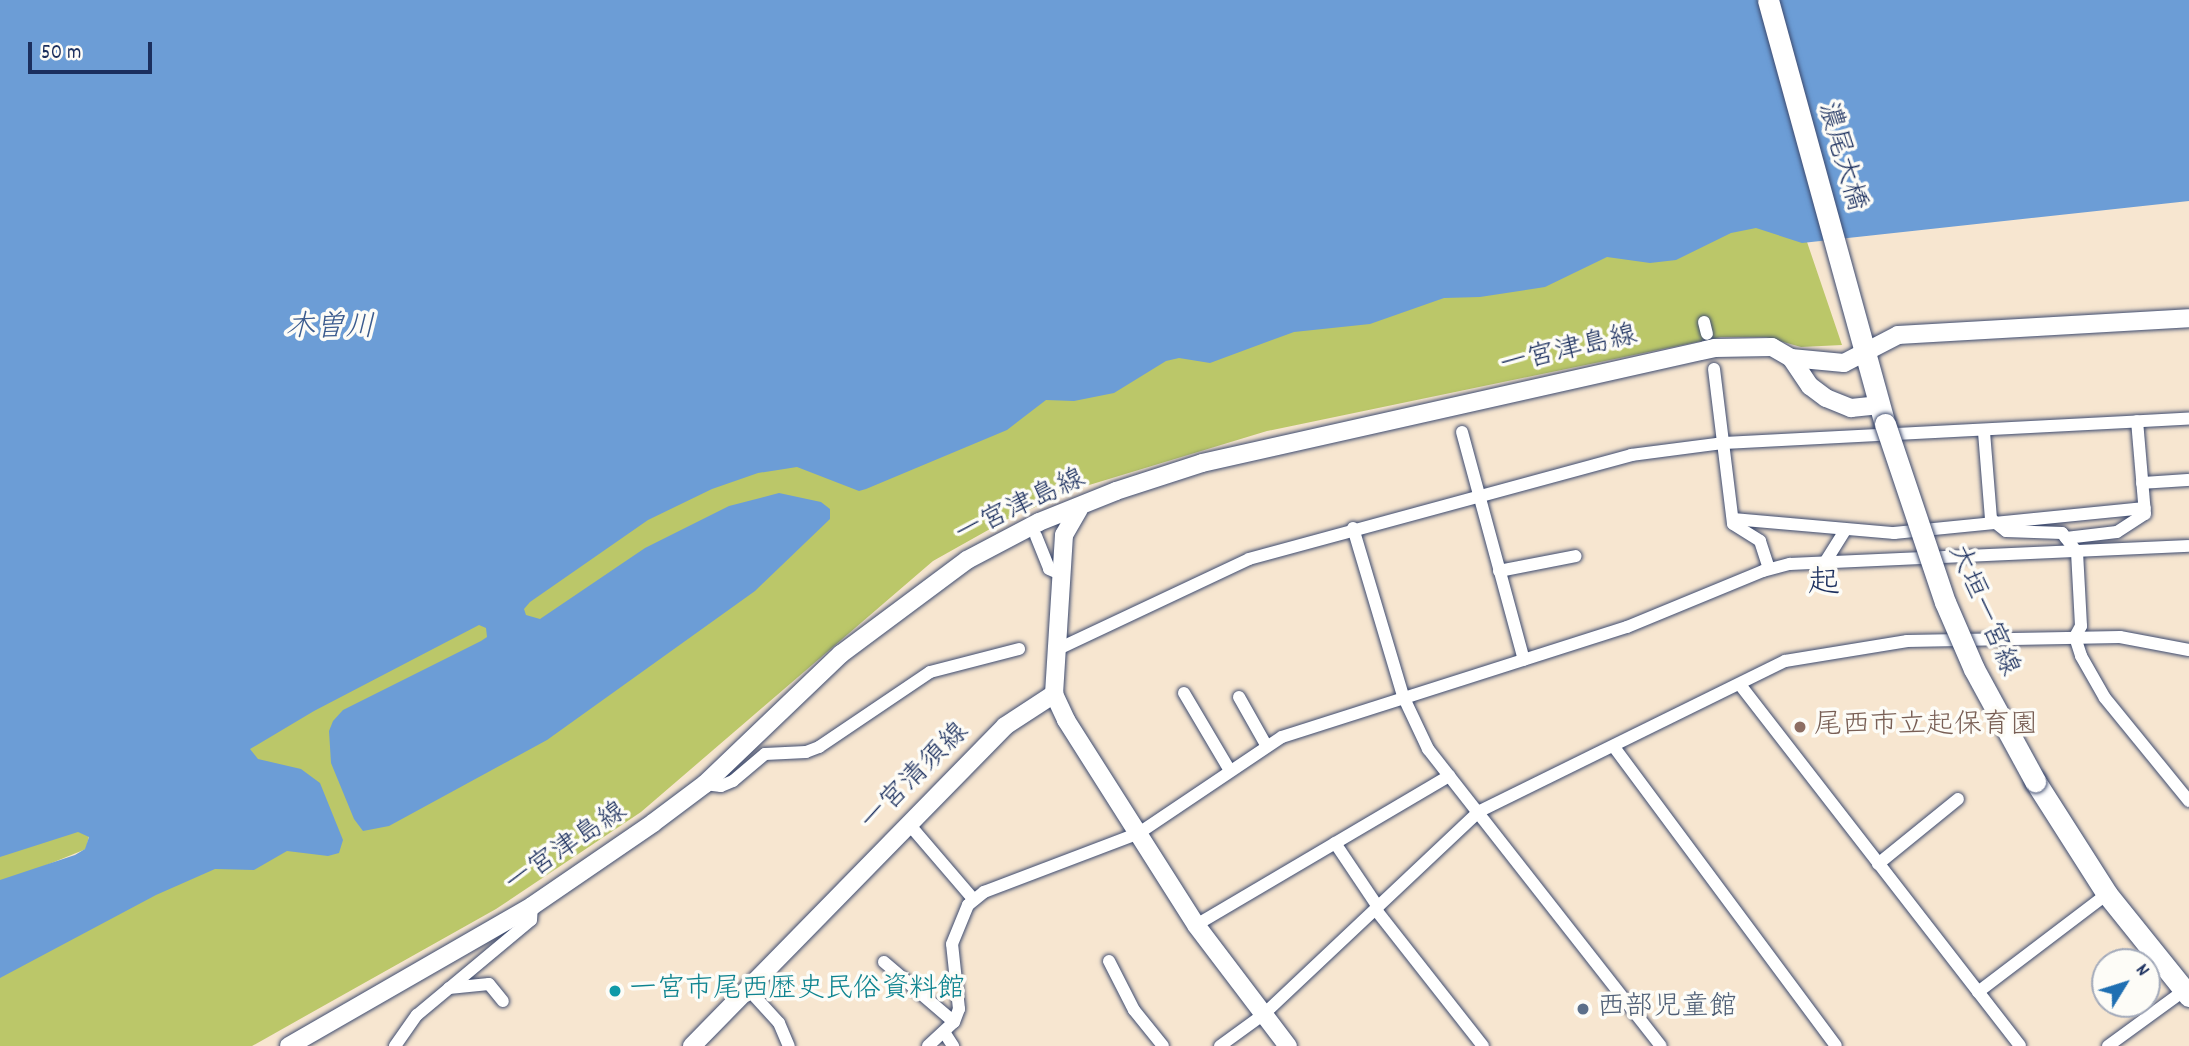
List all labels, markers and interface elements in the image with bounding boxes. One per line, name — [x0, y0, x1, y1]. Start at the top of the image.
scale bar — [32, 28, 156, 72]
text: 50 m — [41, 39, 81, 69]
street label: 濃尾大橋 — [1808, 99, 1872, 215]
water label: 木曽川 — [285, 312, 375, 348]
street label: 一宮津島線 — [1497, 320, 1641, 384]
street label: 一宮津島線 — [950, 463, 1092, 553]
street label: 大垣一宮線 — [1939, 540, 2025, 682]
district label: 起 — [1808, 566, 1840, 604]
place label: 尾西市立起保育園 — [1814, 710, 2038, 744]
street label: 一宮清須線 — [855, 717, 977, 839]
marker: 尾西市立起保育園 — [1792, 719, 1808, 735]
street label: 一宮津島線 — [500, 796, 634, 902]
north arrow — [2091, 948, 2161, 1018]
text: N — [2128, 959, 2155, 983]
place label: 一宮市尾西歴史民俗資料館 — [629, 974, 965, 1008]
marker: 一宮市尾西歴史民俗資料館 — [607, 983, 623, 999]
place label: 西部児童館 — [1597, 992, 1737, 1026]
marker: 西部児童館 — [1575, 1001, 1591, 1017]

